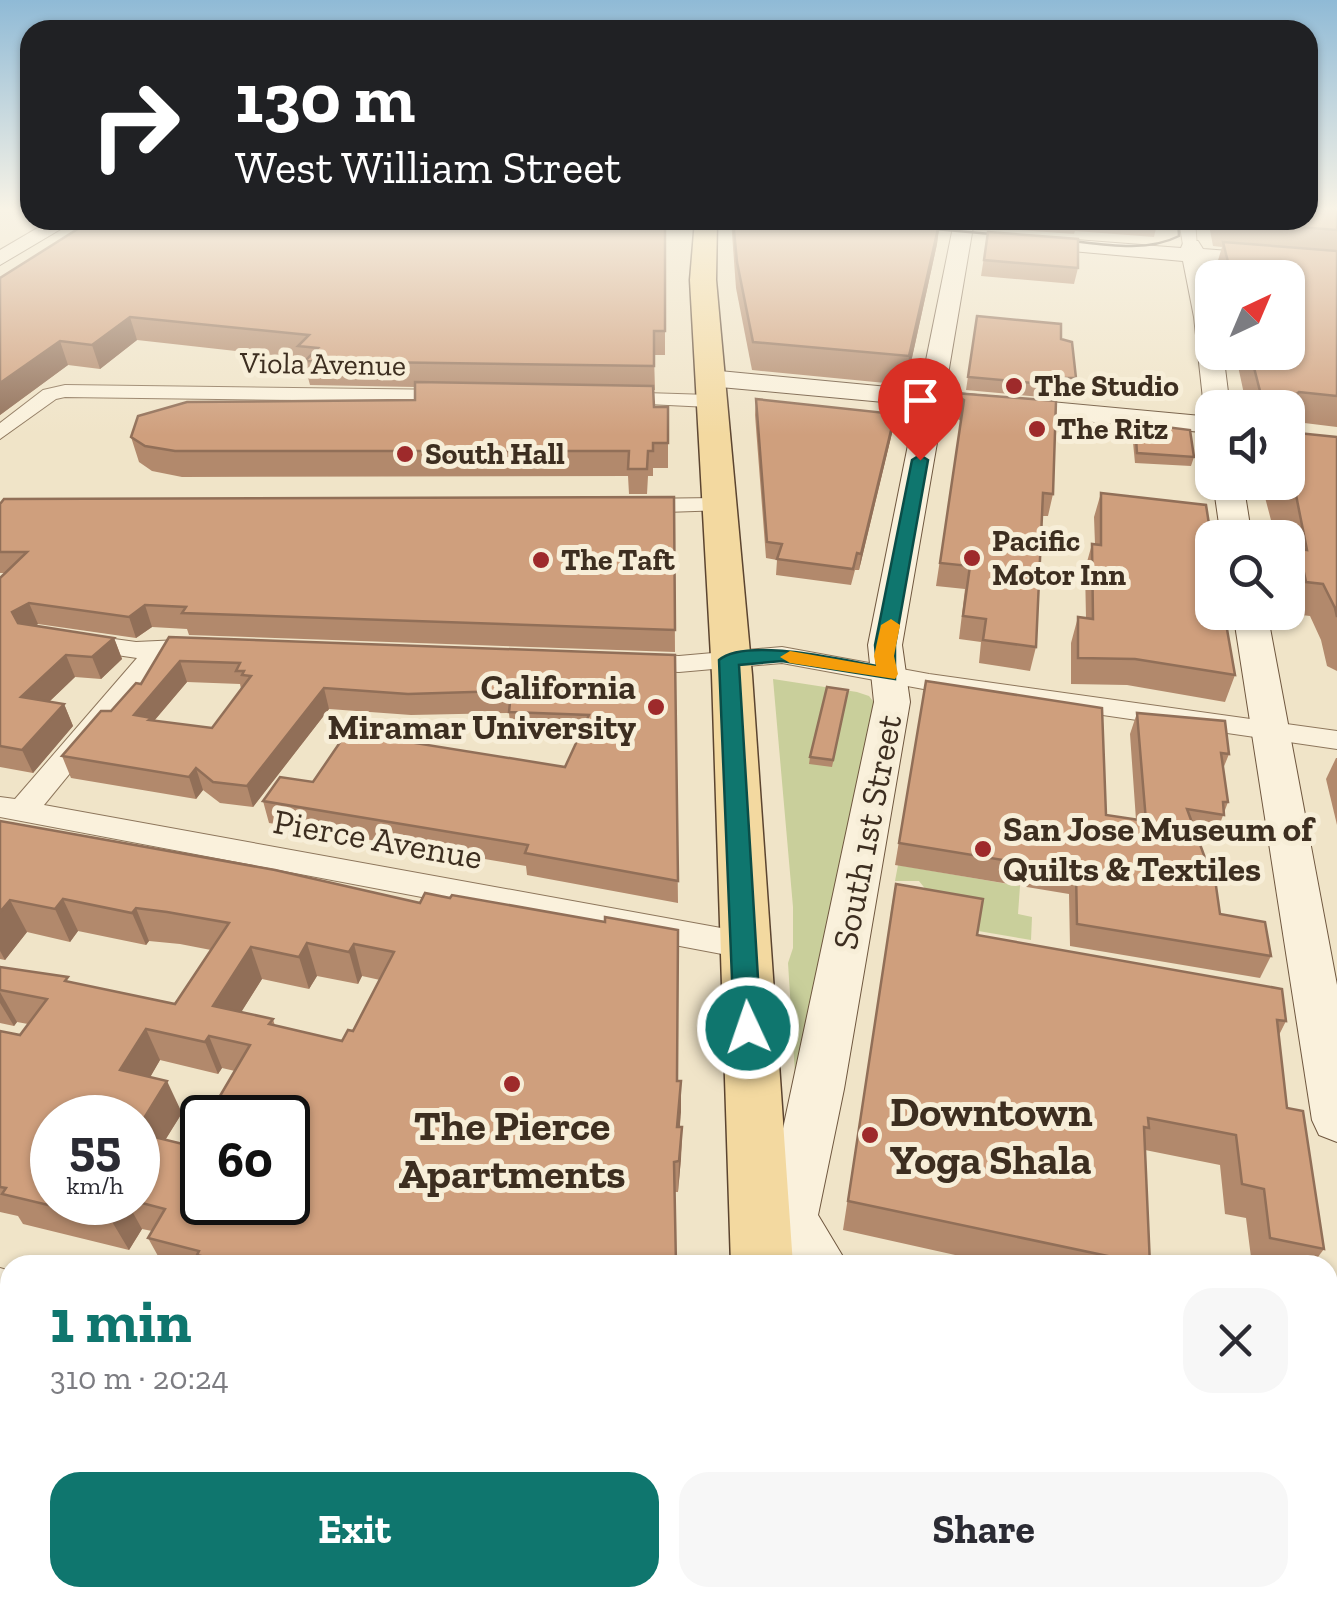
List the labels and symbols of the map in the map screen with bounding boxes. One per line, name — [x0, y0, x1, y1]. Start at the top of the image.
north arrow — [1195, 260, 1305, 370]
street label: Viola Avenue — [239, 345, 406, 383]
pin — [878, 358, 963, 461]
place label: The Studio — [1034, 368, 1179, 404]
marker: The Studio — [1003, 375, 1025, 397]
place label: The Ritz — [1057, 411, 1168, 447]
marker: The Ritz — [1026, 418, 1048, 440]
place label: South Hall — [425, 436, 565, 472]
marker: South Hall — [394, 443, 416, 465]
place label: Pacific Motor Inn — [992, 523, 1126, 593]
place label: The Taft — [561, 542, 676, 578]
marker: Pacific Motor Inn — [961, 547, 983, 569]
marker: The Taft — [530, 549, 552, 571]
place label: California Miramar University — [327, 666, 636, 748]
marker: California Miramar University — [645, 696, 667, 718]
street label: South 1st Street — [824, 711, 910, 953]
street label: Pierce Avenue — [270, 800, 486, 878]
place label: San Jose Museum of Quilts & Textiles — [1003, 808, 1316, 890]
marker: San Jose Museum of Quilts & Textiles — [972, 838, 994, 860]
position arrow — [696, 976, 800, 1080]
marker: The Pierce Apartments — [501, 1073, 523, 1095]
place label: Downtown Yoga Shala — [890, 1086, 1093, 1185]
speed limit sign: 60 — [180, 1095, 310, 1225]
place label: The Pierce Apartments — [398, 1100, 626, 1199]
marker: Downtown Yoga Shala — [859, 1124, 881, 1146]

